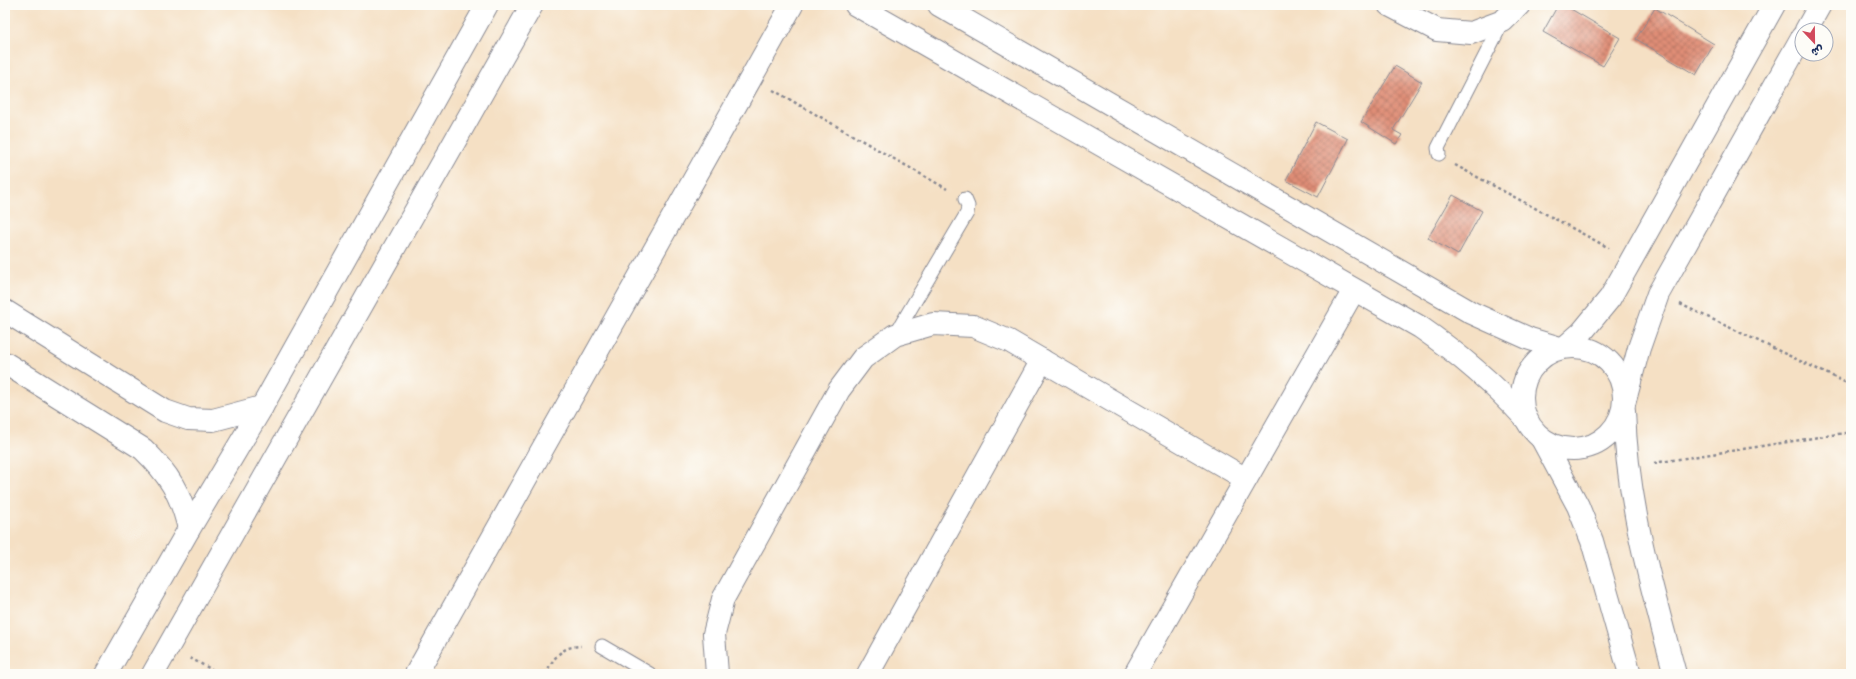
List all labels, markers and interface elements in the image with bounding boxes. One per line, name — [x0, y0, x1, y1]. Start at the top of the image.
north arrow — [1794, 22, 1834, 62]
text: ش — [1810, 43, 1826, 61]

